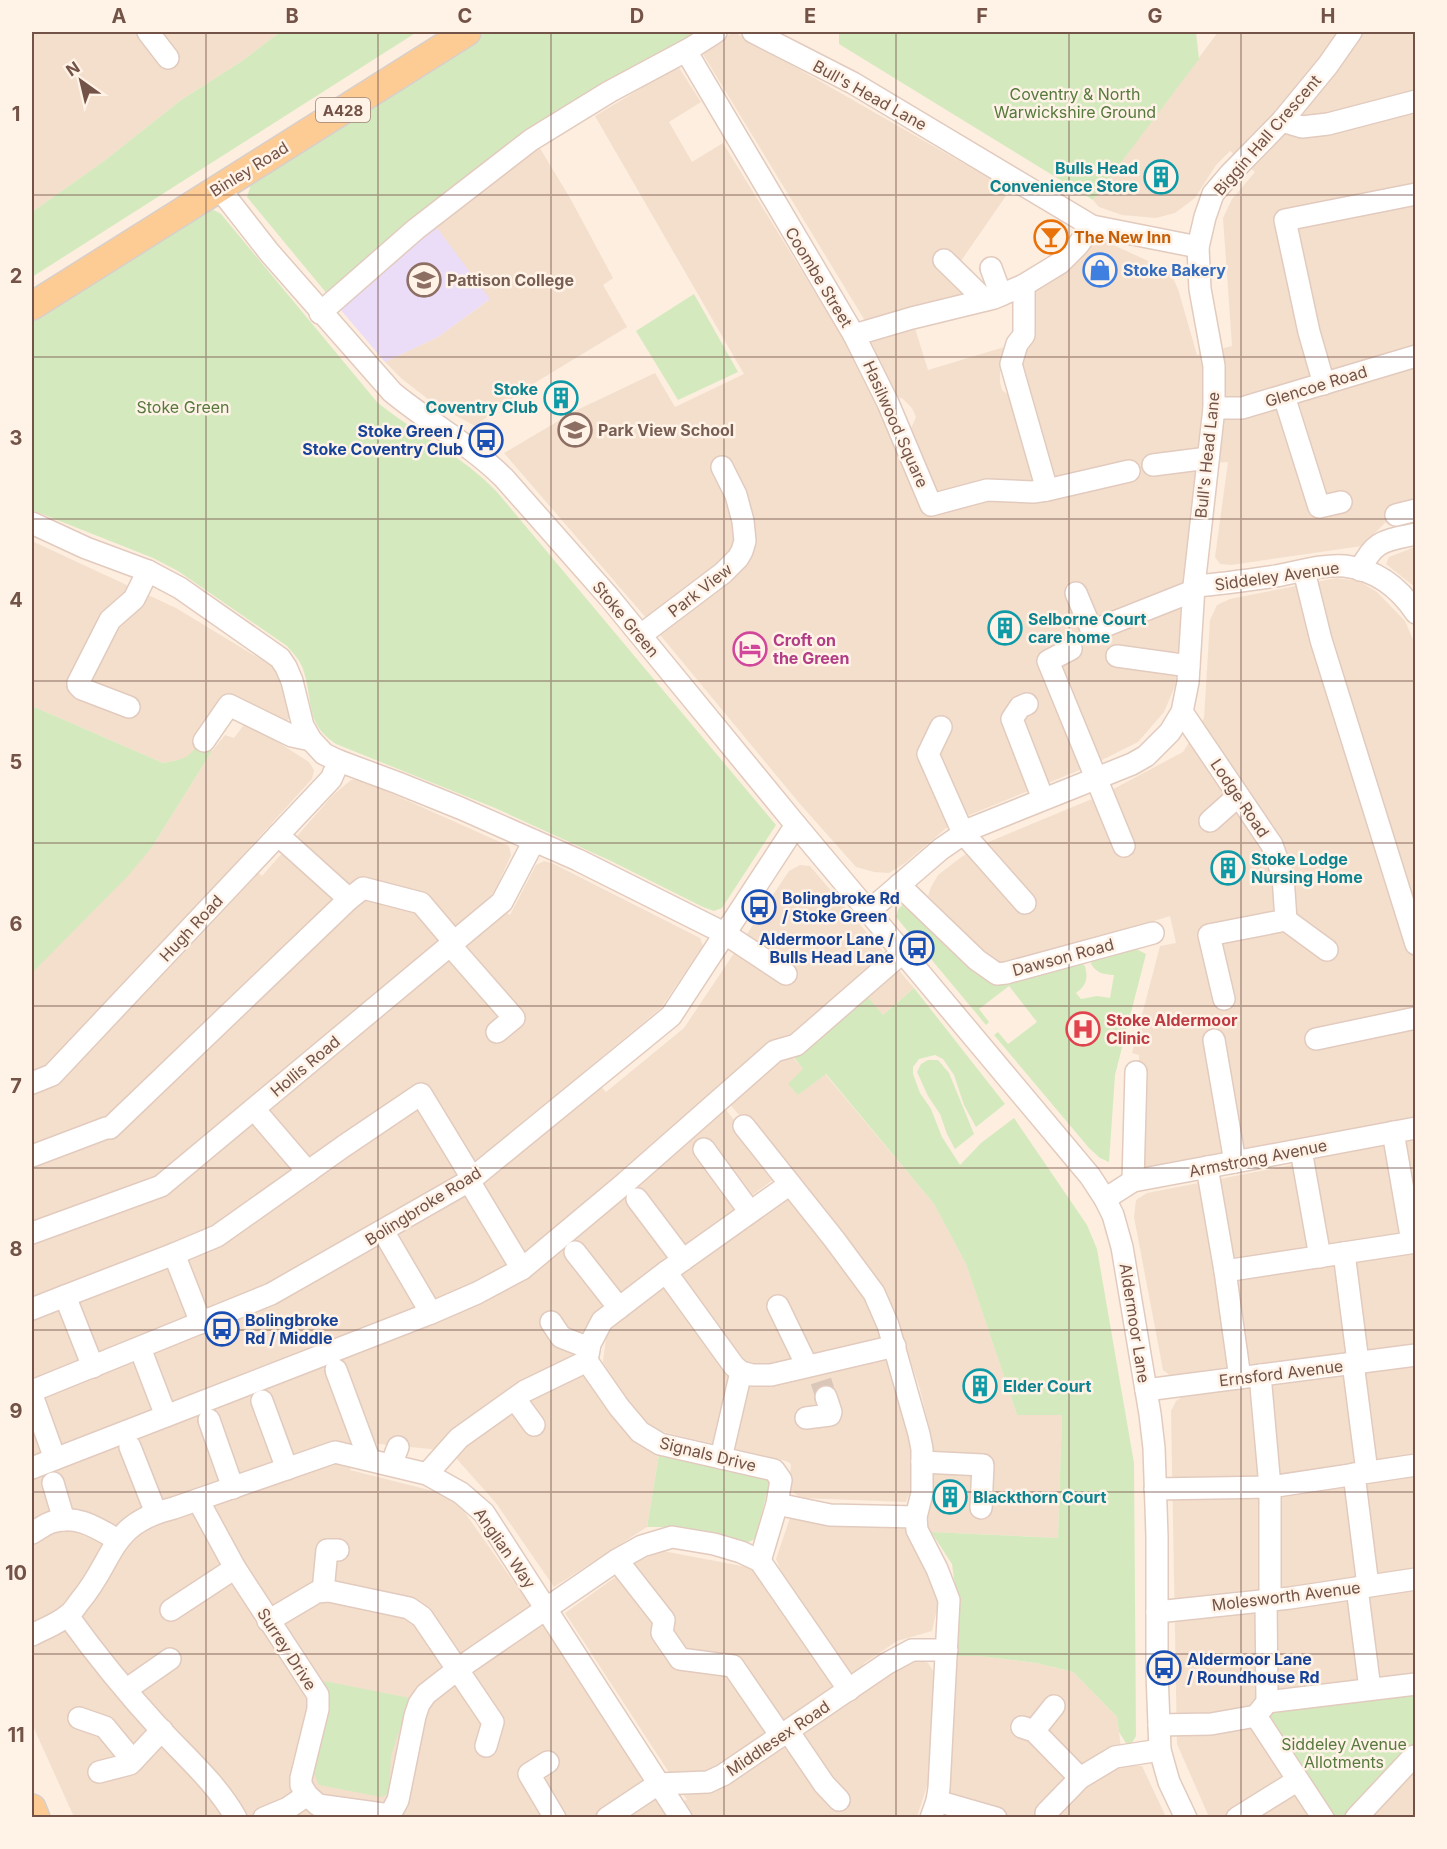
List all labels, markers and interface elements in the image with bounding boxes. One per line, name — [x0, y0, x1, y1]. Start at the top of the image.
text: A — [112, 4, 127, 28]
text: B — [285, 4, 299, 28]
text: C — [458, 4, 472, 28]
text: D — [630, 4, 644, 28]
text: E — [804, 4, 816, 28]
text: F — [976, 4, 988, 28]
text: G — [1147, 4, 1163, 28]
text: H — [1321, 4, 1335, 28]
north arrow — [51, 51, 111, 111]
street label: Bull's Head Lane — [810, 55, 930, 135]
text: N — [62, 57, 83, 80]
street label: Biggin Hall Crescent — [1209, 71, 1325, 199]
park label: Coventry & North Warwickshire Ground — [994, 84, 1156, 122]
road number: A428 — [316, 98, 370, 122]
text: 1 — [12, 102, 20, 126]
street label: Binley Road — [206, 137, 292, 201]
place label: Bulls Head Convenience Store — [990, 158, 1138, 196]
building icon: Bulls Head Convenience Store — [1143, 159, 1179, 195]
bar icon: The New Inn — [1033, 219, 1069, 255]
street label: Coombe Street — [781, 223, 857, 331]
place label: The New Inn — [1074, 227, 1171, 247]
shop icon: Stoke Bakery — [1082, 252, 1118, 288]
place label: Stoke Bakery — [1123, 260, 1226, 280]
school or university icon: Pattison College — [406, 262, 442, 298]
text: 2 — [10, 264, 22, 288]
place label: Pattison College — [447, 270, 574, 290]
street label: Hasilwood Square — [859, 357, 933, 491]
street label: Glencoe Road — [1263, 361, 1369, 411]
place label: Stoke Coventry Club — [426, 379, 538, 417]
building icon: Stoke Coventry Club — [543, 380, 579, 416]
street label: Bull's Head Lane — [1190, 391, 1224, 519]
park label: Stoke Green — [137, 397, 230, 417]
school or university icon: Park View School — [557, 412, 593, 448]
place label: Park View School — [598, 420, 734, 440]
place label: Stoke Green / Stoke Coventry Club — [302, 421, 463, 459]
bus stop icon: Stoke Green / Stoke Coventry Club — [468, 422, 504, 458]
text: 3 — [10, 426, 22, 450]
street label: Siddeley Avenue — [1213, 557, 1341, 595]
street label: Park View — [664, 559, 736, 621]
street label: Stoke Green — [588, 577, 664, 661]
text: 4 — [9, 588, 23, 612]
place label: Selborne Court care home — [1028, 609, 1147, 647]
building icon: Selborne Court care home — [987, 610, 1023, 646]
place label: Croft on the Green — [773, 630, 849, 668]
hotel icon: Croft on the Green — [732, 631, 768, 667]
text: 5 — [10, 750, 22, 774]
street label: Lodge Road — [1206, 755, 1274, 841]
place label: Stoke Lodge Nursing Home — [1251, 849, 1363, 887]
building icon: Stoke Lodge Nursing Home — [1210, 850, 1246, 886]
place label: Bolingbroke Rd / Stoke Green — [782, 888, 900, 926]
bus stop icon: Bolingbroke Rd / Stoke Green — [741, 889, 777, 925]
street label: Hugh Road — [155, 891, 227, 965]
text: 6 — [10, 912, 23, 936]
place label: Aldermoor Lane / Bulls Head Lane — [759, 929, 894, 967]
bus stop icon: Aldermoor Lane / Bulls Head Lane — [899, 930, 935, 966]
street label: Dawson Road — [1010, 934, 1116, 980]
place label: Stoke Aldermoor Clinic — [1106, 1010, 1238, 1048]
hospital icon: Stoke Aldermoor Clinic — [1065, 1011, 1101, 1047]
street label: Hollis Road — [266, 1031, 344, 1101]
text: 7 — [10, 1074, 22, 1098]
street label: Armstrong Avenue — [1187, 1135, 1329, 1181]
street label: Bolingbroke Road — [361, 1162, 485, 1250]
text: 8 — [9, 1237, 23, 1261]
street label: Aldermoor Lane — [1116, 1262, 1154, 1384]
place label: Bolingbroke Rd / Middle — [245, 1310, 339, 1348]
bus stop icon: Bolingbroke Rd / Middle — [204, 1311, 240, 1347]
street label: Ernsford Avenue — [1218, 1355, 1344, 1391]
building icon: Elder Court — [962, 1368, 998, 1404]
place label: Elder Court — [1003, 1376, 1091, 1396]
text: 9 — [10, 1399, 23, 1423]
street label: Signals Drive — [658, 1432, 758, 1476]
building icon: Blackthorn Court — [932, 1479, 968, 1515]
place label: Blackthorn Court — [973, 1487, 1106, 1507]
street label: Anglian Way — [470, 1504, 540, 1592]
text: 10 — [5, 1561, 27, 1585]
street label: Molesworth Avenue — [1210, 1577, 1362, 1615]
street label: Surrey Drive — [253, 1604, 321, 1694]
place label: Aldermoor Lane / Roundhouse Rd — [1187, 1649, 1320, 1687]
bus stop icon: Aldermoor Lane / Roundhouse Rd — [1146, 1650, 1182, 1686]
street label: Middlesex Road — [723, 1696, 833, 1780]
text: 11 — [7, 1723, 25, 1747]
park label: Siddeley Avenue Allotments — [1281, 1734, 1407, 1772]

